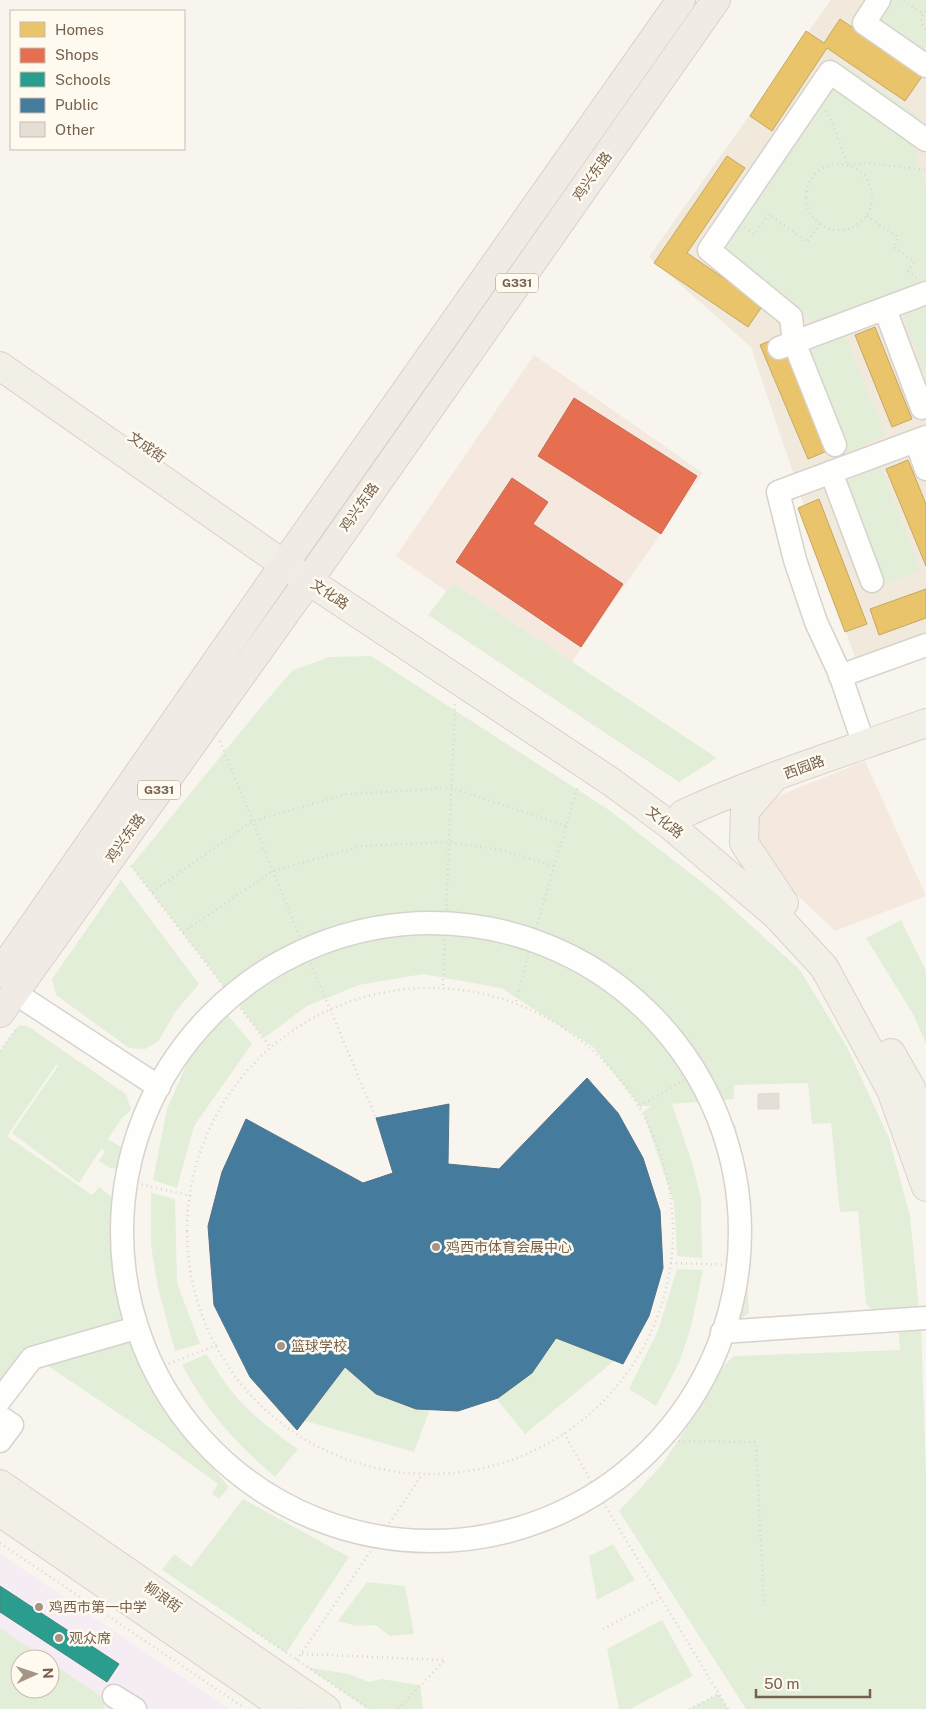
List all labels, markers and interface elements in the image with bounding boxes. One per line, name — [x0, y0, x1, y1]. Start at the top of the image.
legend — [10, 10, 185, 150]
text: Homes — [55, 21, 104, 38]
text: Shops — [55, 46, 99, 63]
text: Schools — [55, 71, 111, 88]
text: Public — [55, 96, 99, 113]
text: Other — [55, 121, 95, 138]
street label: 鸡兴东路 — [569, 148, 615, 204]
road number: G331 — [496, 274, 538, 292]
street label: 文成街 — [125, 428, 169, 466]
street label: 鸡兴东路 — [336, 479, 382, 535]
street label: 文化路 — [308, 576, 352, 612]
street label: 西园路 — [782, 752, 826, 782]
road number: G331 — [138, 780, 180, 800]
street label: 文化路 — [644, 803, 686, 841]
street label: 鸡兴东路 — [102, 810, 148, 866]
place label: 鸡西市体育会展中心 — [446, 1239, 572, 1255]
marker: 鸡西市体育会展中心 — [430, 1241, 442, 1253]
place label: 篮球学校 — [291, 1338, 347, 1354]
marker: 篮球学校 — [275, 1340, 287, 1352]
street label: 柳浪街 — [141, 1578, 185, 1616]
place label: 鸡西市第一中学 — [49, 1599, 147, 1615]
marker: 鸡西市第一中学 — [33, 1601, 45, 1613]
place label: 观众席 — [69, 1630, 111, 1646]
marker: 观众席 — [53, 1632, 65, 1644]
north arrow — [10, 1649, 60, 1699]
scale bar — [756, 1666, 870, 1698]
text: N — [40, 1667, 56, 1679]
text: 50 m — [764, 1675, 799, 1692]

